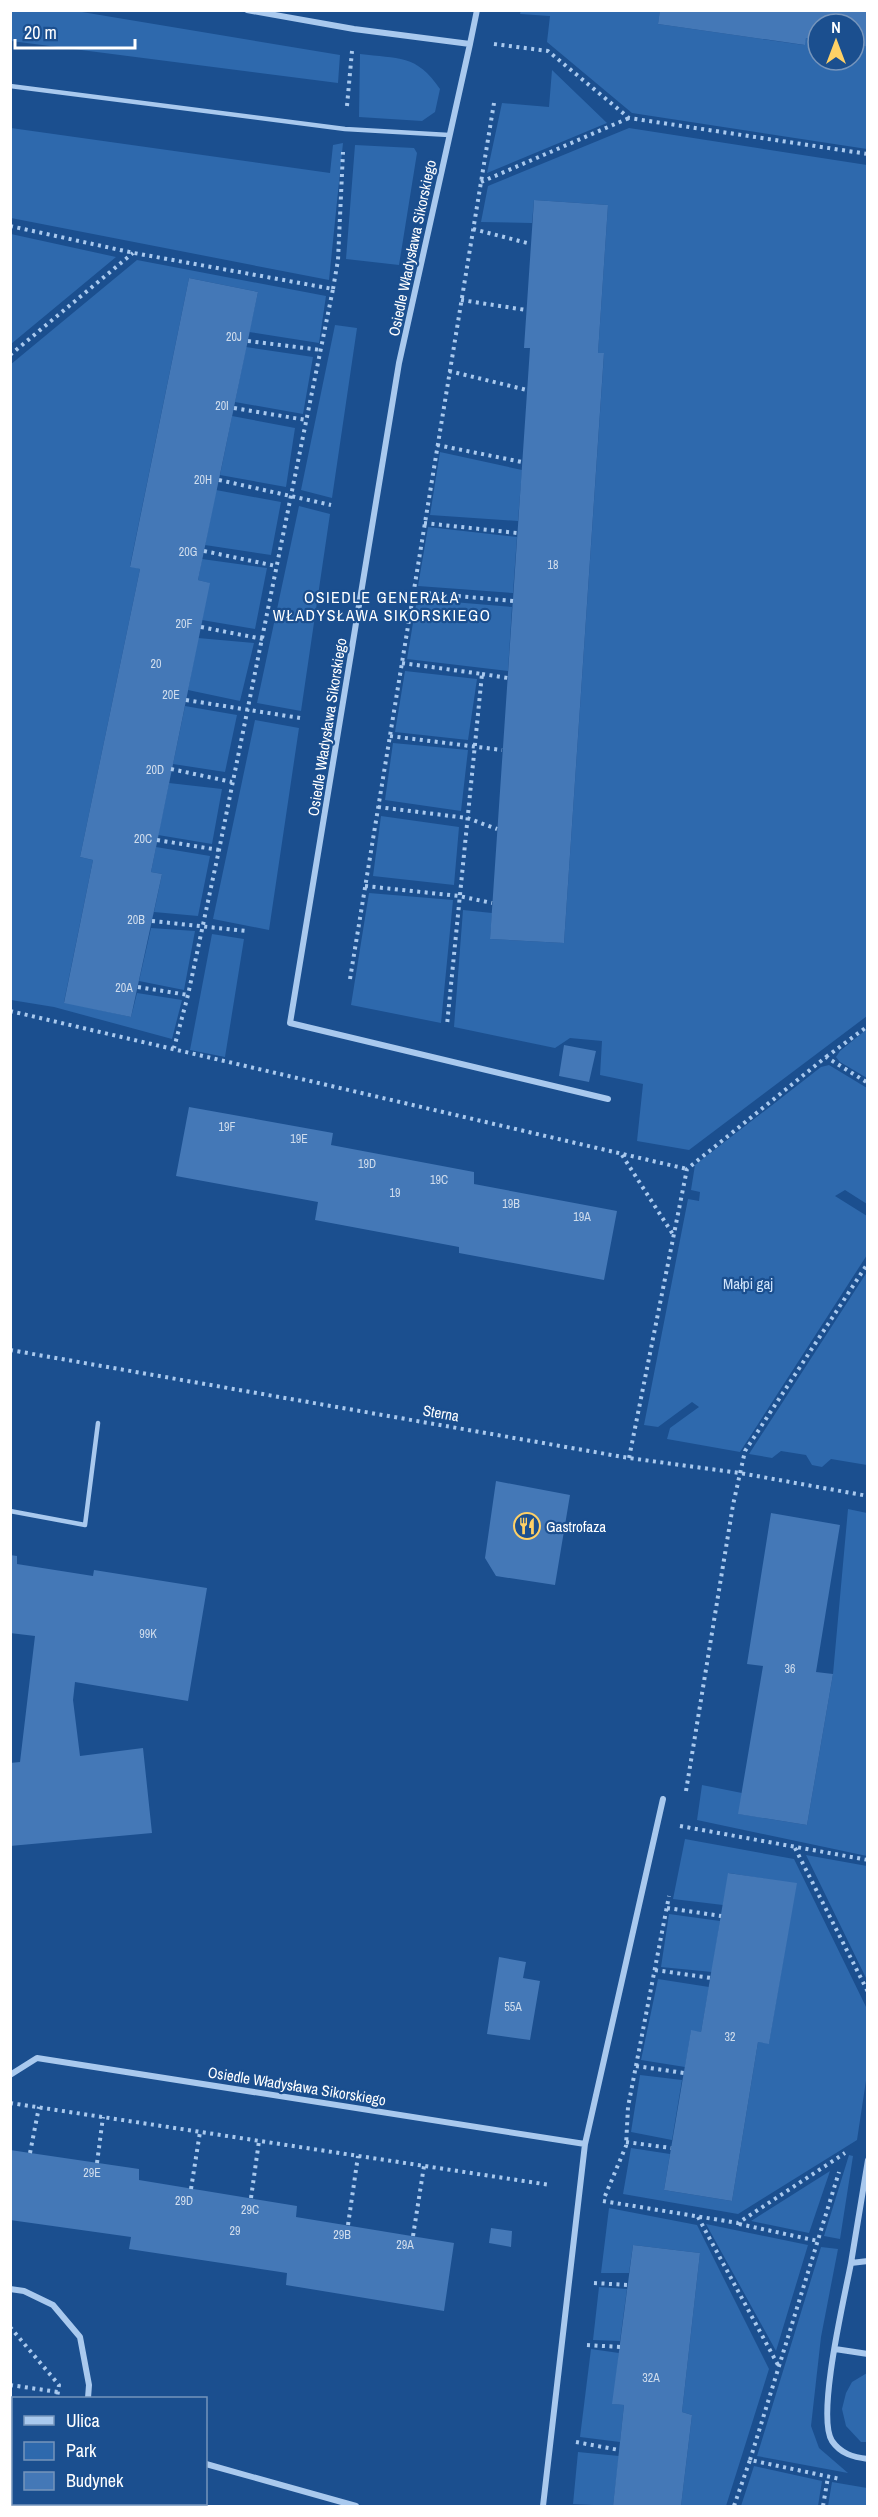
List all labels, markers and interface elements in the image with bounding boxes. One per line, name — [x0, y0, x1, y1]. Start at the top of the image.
scale bar — [15, 12, 135, 50]
north arrow — [806, 12, 866, 72]
text: N — [831, 16, 841, 38]
text: 20 m — [24, 20, 57, 45]
street label: Osiedle Władysława Sikorskiego — [383, 158, 441, 338]
house number: 20J — [226, 329, 242, 345]
house number: 20I — [215, 398, 229, 414]
house number: 20H — [194, 472, 212, 488]
house number: 20G — [179, 544, 197, 560]
house number: 18 — [548, 557, 558, 573]
district label: OSIEDLE GENERAŁA WŁADYSŁAWA SIKORSKIEGO — [273, 586, 491, 626]
house number: 20F — [176, 616, 192, 632]
street label: Osiedle Władysława Sikorskiego — [303, 636, 351, 817]
house number: 20 — [151, 656, 161, 672]
house number: 20E — [162, 687, 180, 703]
house number: 20D — [146, 762, 164, 778]
house number: 20C — [134, 831, 152, 847]
house number: 20B — [127, 912, 145, 928]
house number: 20A — [115, 980, 133, 996]
house number: 19F — [219, 1119, 235, 1135]
house number: 19E — [290, 1131, 308, 1147]
house number: 19D — [358, 1156, 376, 1172]
house number: 19C — [430, 1172, 448, 1188]
house number: 19 — [390, 1185, 400, 1201]
house number: 19B — [502, 1196, 520, 1212]
house number: 19A — [573, 1209, 591, 1225]
park label: Małpi gaj — [723, 1273, 773, 1294]
street label: Sterna — [421, 1400, 461, 1427]
restaurant icon: Gastrofaza — [512, 1511, 542, 1541]
place label: Gastrofaza — [546, 1516, 606, 1537]
house number: 99K — [139, 1626, 157, 1642]
house number: 36 — [785, 1661, 795, 1677]
house number: 55A — [504, 1999, 522, 2015]
house number: 32 — [725, 2029, 735, 2045]
street label: Osiedle Władysława Sikorskiego — [207, 2062, 388, 2110]
house number: 29E — [83, 2165, 101, 2181]
house number: 29D — [175, 2193, 193, 2209]
house number: 29C — [241, 2202, 259, 2218]
house number: 29 — [230, 2223, 240, 2239]
house number: 29B — [333, 2227, 351, 2243]
house number: 29A — [396, 2237, 414, 2253]
house number: 32A — [642, 2370, 660, 2386]
legend — [12, 2397, 207, 2505]
text: Ulica — [66, 2408, 100, 2433]
text: Park — [66, 2438, 97, 2463]
text: Budynek — [66, 2468, 124, 2493]

